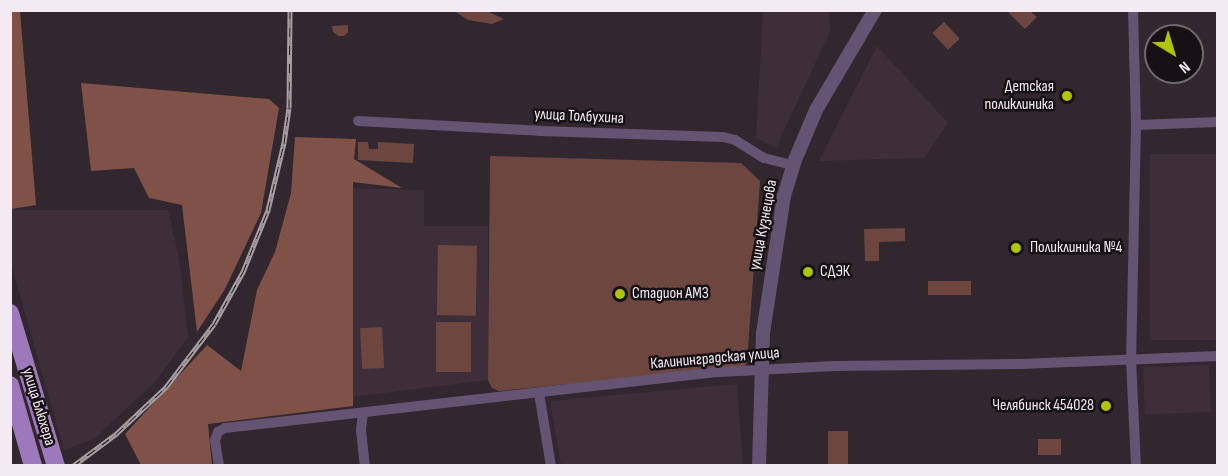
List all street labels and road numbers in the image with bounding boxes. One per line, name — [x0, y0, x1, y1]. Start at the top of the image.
street label: улица Толбухина — [534, 105, 624, 129]
street label: улица Кузнецова — [746, 178, 782, 272]
street label: Калининградская улица — [650, 344, 780, 374]
street label: улица Блюхера — [17, 366, 59, 448]

